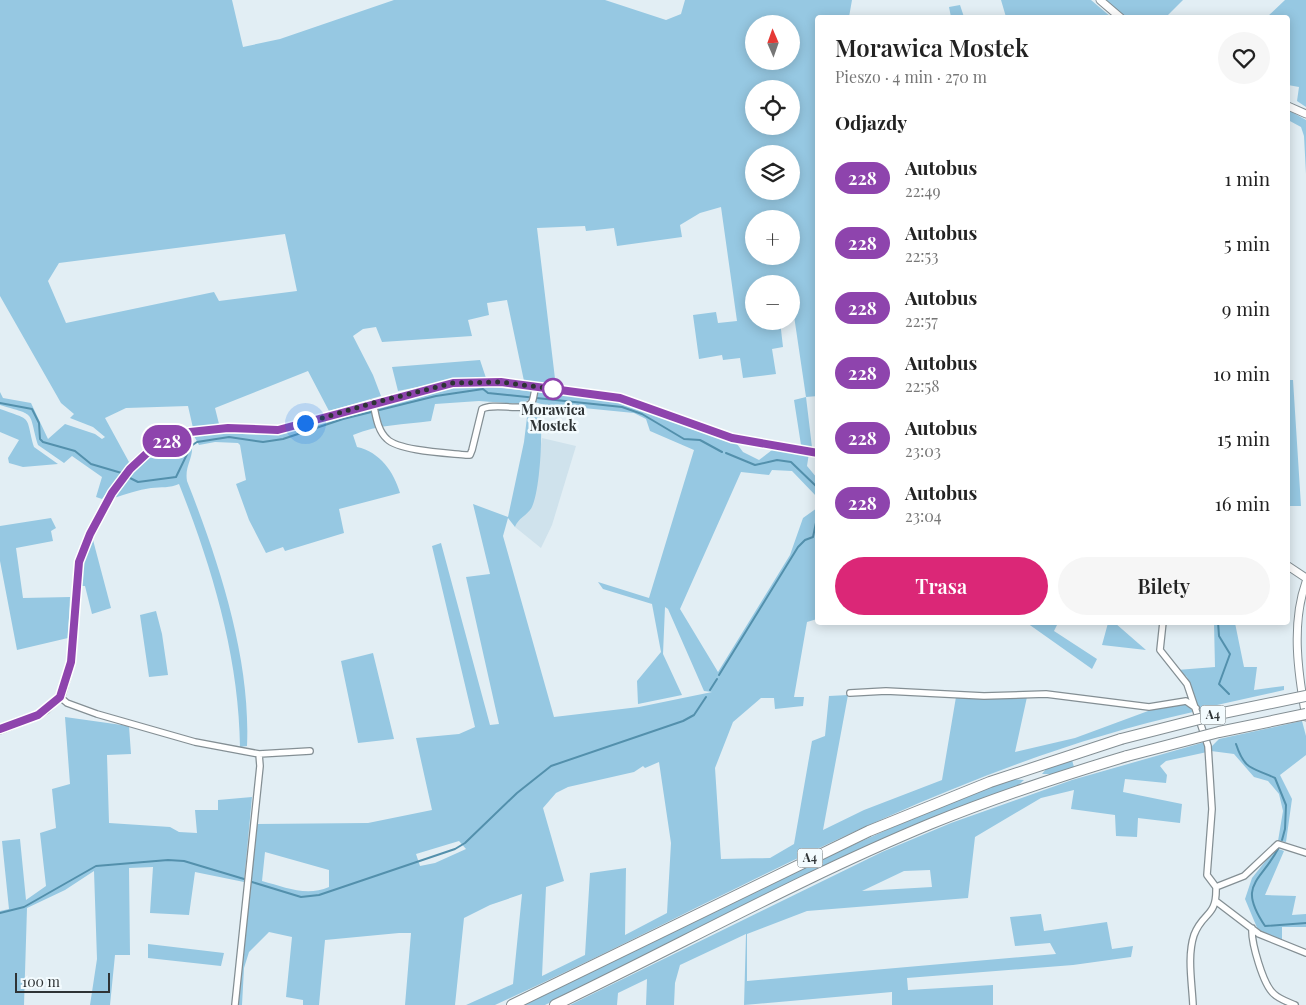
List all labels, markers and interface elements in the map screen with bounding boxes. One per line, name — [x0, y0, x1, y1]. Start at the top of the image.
north arrow — [745, 15, 800, 70]
map controls — [745, 15, 800, 330]
text: Morawica Mostek — [835, 31, 1029, 63]
button: heart — [1218, 32, 1270, 84]
text: Pieszo · 4 min · 270 m — [835, 66, 987, 87]
button: locate — [745, 80, 800, 135]
text: Odjazdy — [835, 109, 907, 135]
button: layers — [745, 145, 800, 200]
text: Autobus — [905, 154, 977, 180]
text: 1 min — [1224, 165, 1270, 191]
text: 228 — [848, 166, 877, 190]
text: 22:49 — [905, 180, 941, 201]
button: + — [745, 210, 800, 265]
text: Autobus — [905, 219, 977, 245]
text: 5 min — [1224, 230, 1270, 256]
text: 228 — [848, 231, 877, 255]
text: 22:53 — [905, 245, 938, 266]
button: − — [745, 275, 800, 330]
text: Autobus — [905, 284, 977, 310]
text: 9 min — [1222, 295, 1270, 321]
text: 228 — [848, 296, 877, 320]
text: 22:57 — [905, 310, 938, 331]
text: Autobus — [905, 349, 977, 375]
text: 10 min — [1213, 360, 1270, 386]
text: 228 — [848, 361, 877, 385]
text: 22:58 — [905, 375, 940, 396]
marker: Morawica Mostek — [542, 378, 564, 400]
place label: Morawica Mostek — [521, 400, 586, 435]
your location — [293, 411, 318, 436]
text: Autobus — [905, 414, 977, 440]
line badge: 228 — [138, 425, 196, 457]
text: 15 min — [1217, 425, 1270, 451]
text: 228 — [848, 426, 877, 450]
text: 228 — [153, 429, 181, 453]
text: 23:03 — [905, 440, 941, 461]
text: Autobus — [905, 479, 977, 505]
text: 16 min — [1215, 490, 1270, 516]
text: 228 — [848, 491, 877, 515]
text: 23:04 — [905, 505, 942, 526]
button: Trasa — [835, 557, 1048, 615]
button: Bilety — [1058, 557, 1270, 615]
road number: A4 — [1200, 706, 1226, 724]
road number: A4 — [798, 848, 822, 868]
scale bar — [15, 970, 110, 993]
text: 100 m — [22, 972, 60, 991]

